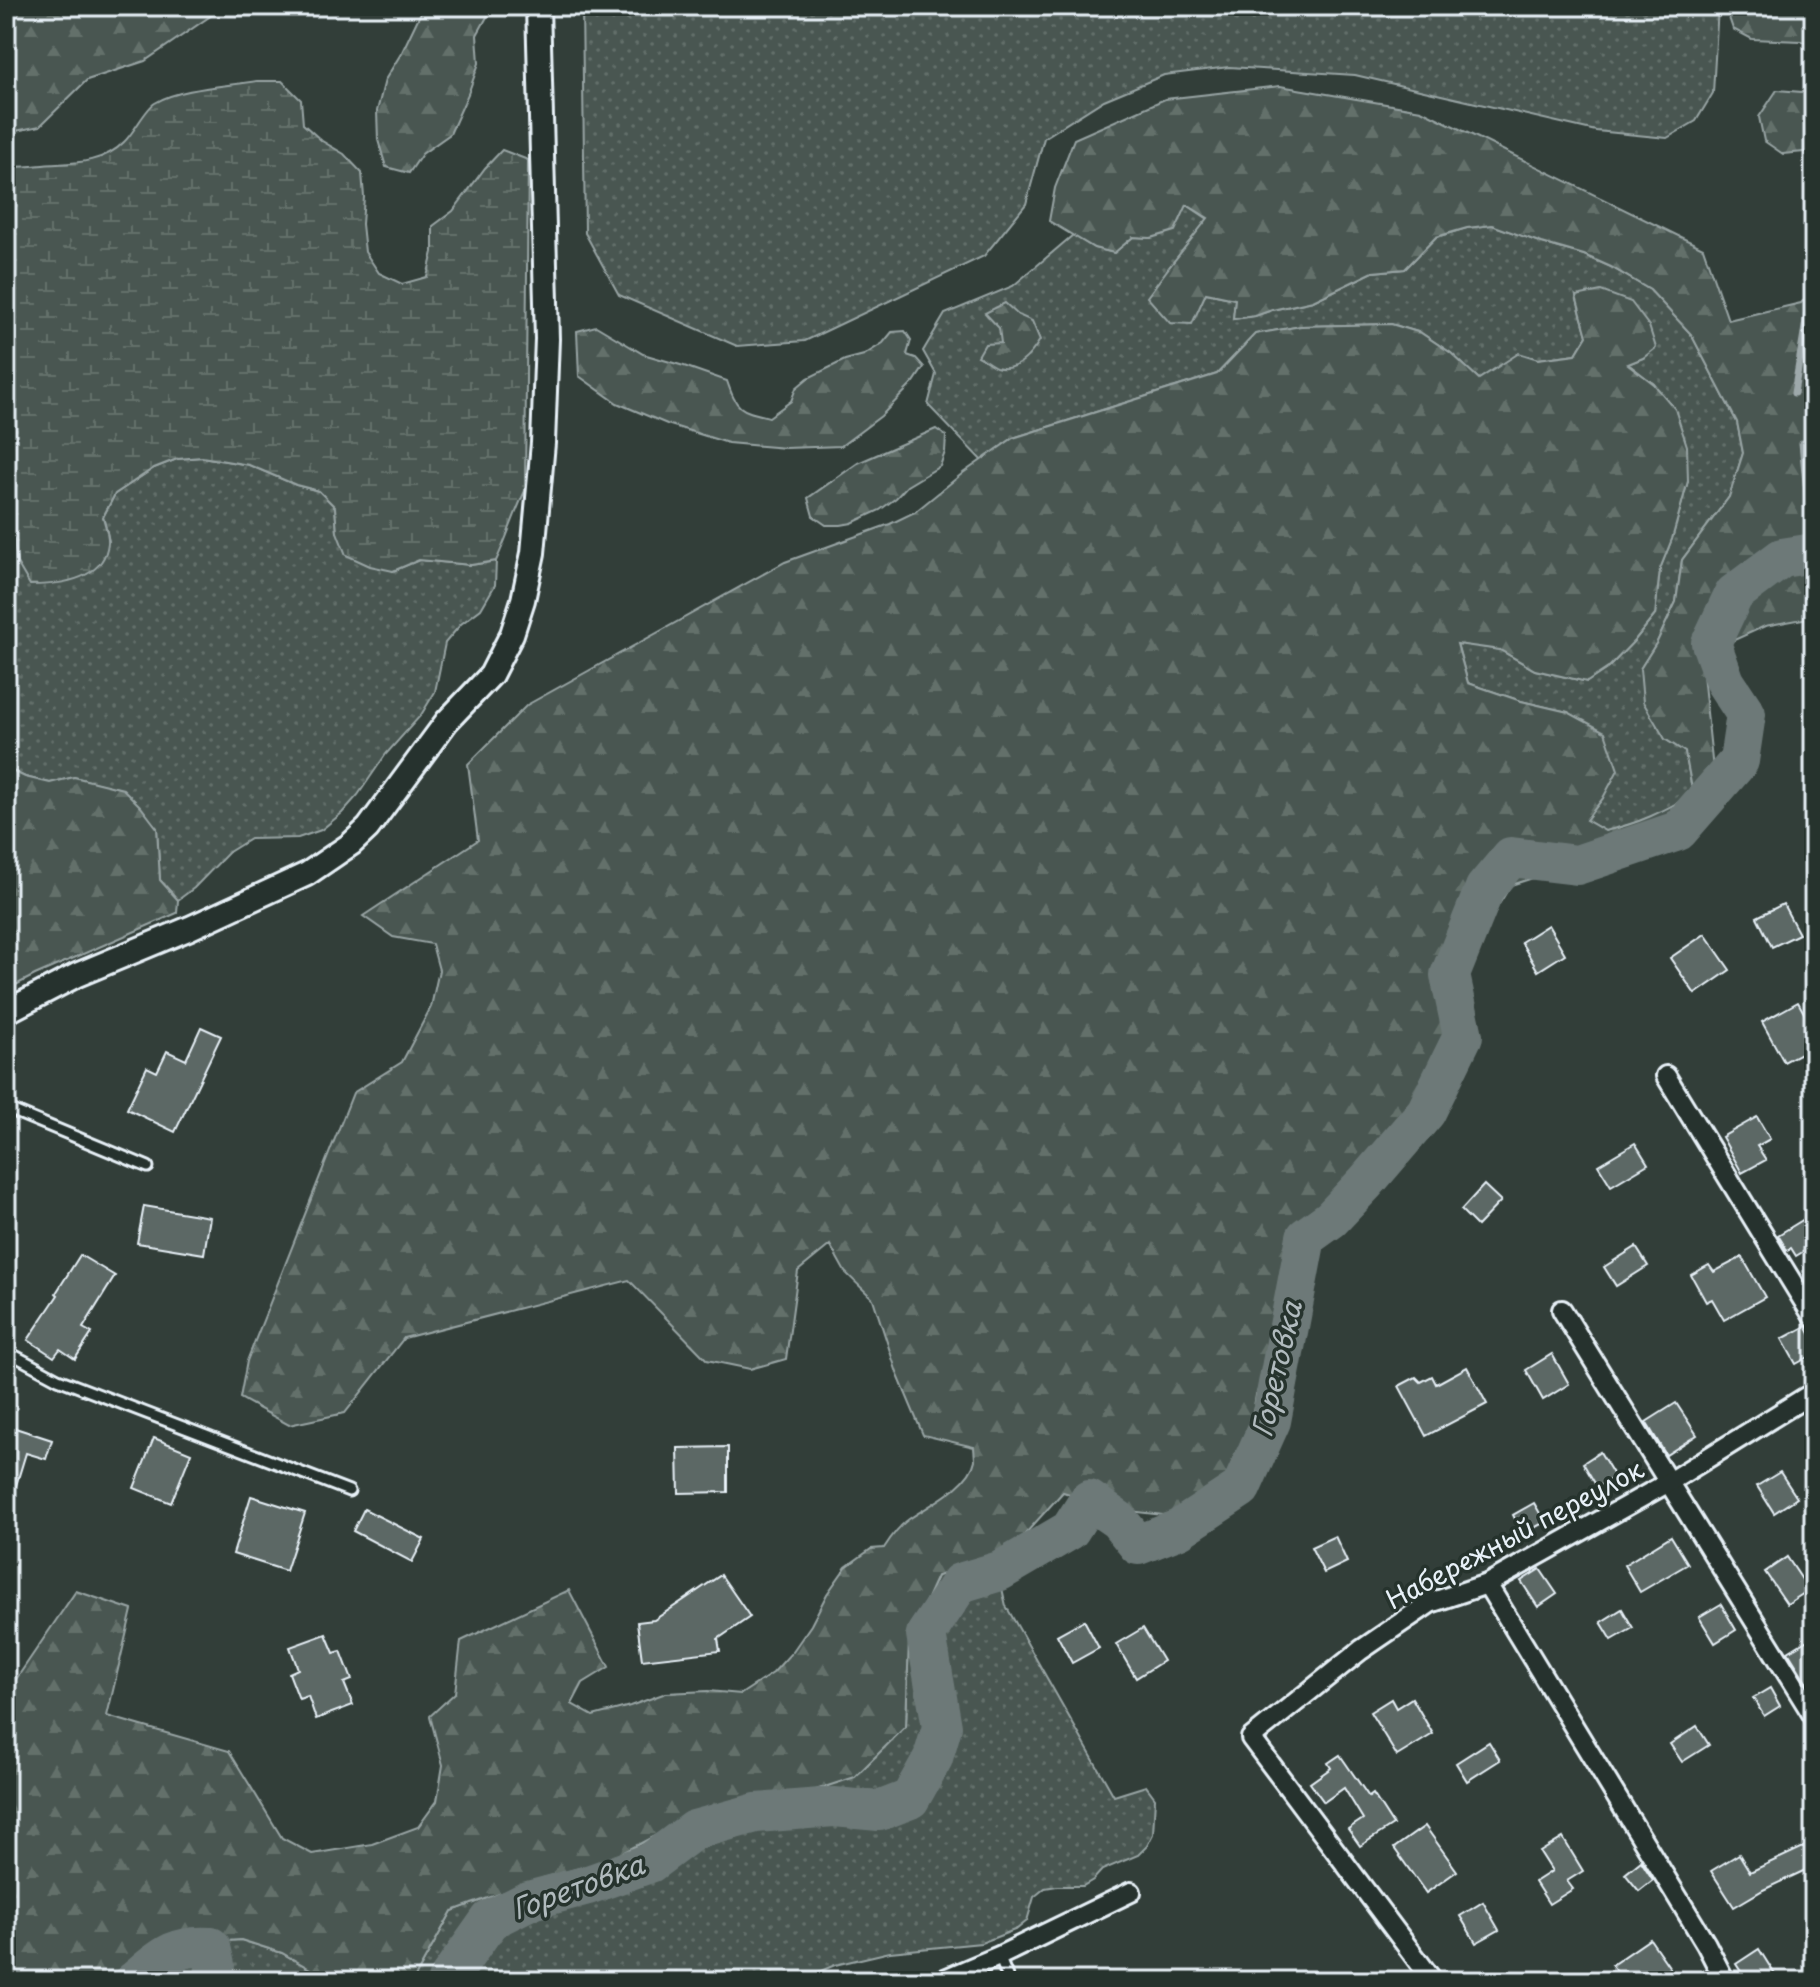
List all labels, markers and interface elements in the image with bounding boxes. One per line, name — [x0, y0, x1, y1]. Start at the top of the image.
water label: Горетовка — [1239, 1296, 1312, 1441]
street label: Набережный переулок — [1378, 1449, 1651, 1618]
water label: Горетовка — [505, 1842, 650, 1929]

